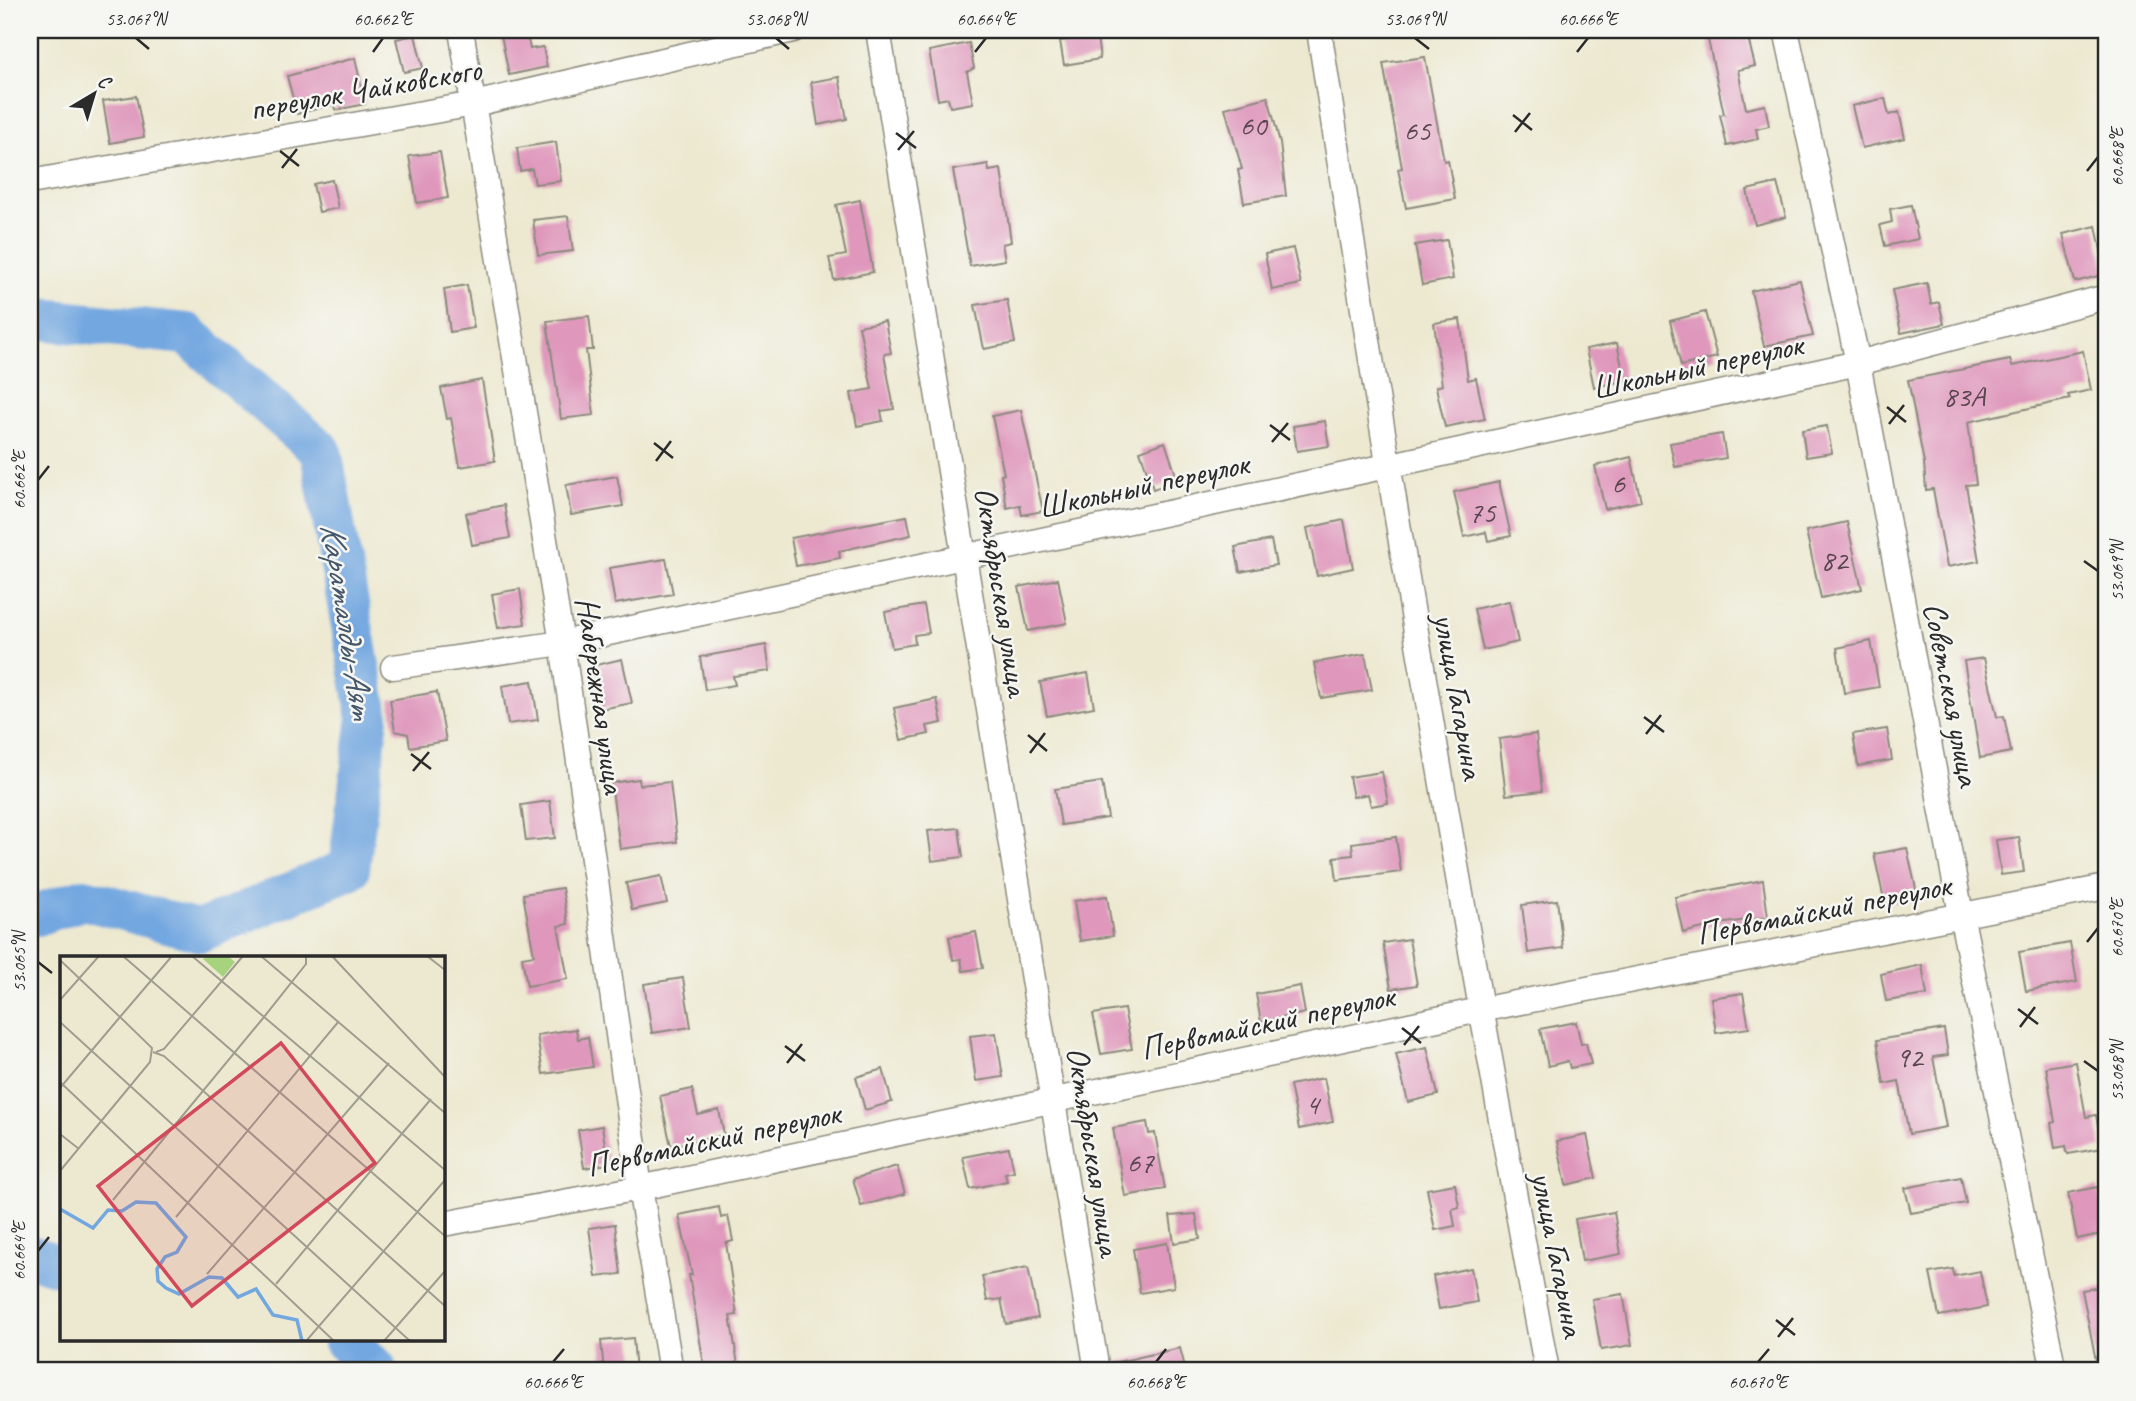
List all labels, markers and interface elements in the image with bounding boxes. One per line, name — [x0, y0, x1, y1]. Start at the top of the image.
text: 53.067°N — [106, 8, 169, 30]
text: 60.662°E — [354, 8, 415, 30]
text: 53.068°N — [746, 8, 809, 30]
text: 60.664°E — [957, 8, 1018, 30]
text: 53.069°N — [1385, 8, 1448, 30]
text: 60.666°E — [1559, 8, 1620, 30]
street label: переулок Чайковского — [246, 48, 485, 130]
north arrow — [60, 60, 130, 130]
text: С — [93, 69, 117, 95]
house number: 60 — [1240, 106, 1269, 144]
house number: 65 — [1404, 111, 1432, 149]
text: 60.668°E — [2106, 125, 2128, 186]
street label: Школьный переулок — [1588, 323, 1809, 409]
house number: 83А — [1943, 377, 1987, 415]
street label: Школьный переулок — [1034, 442, 1255, 528]
text: 60.662°E — [8, 448, 30, 509]
house number: 6 — [1611, 464, 1626, 502]
street label: Октябрьская улица — [965, 484, 1040, 701]
house number: 75 — [1469, 493, 1497, 531]
water label: Караталды-Аят — [310, 520, 386, 725]
text: 53.069°N — [2106, 538, 2128, 601]
house number: 82 — [1821, 541, 1850, 579]
street label: Набережная улица — [566, 594, 636, 798]
street label: Советская улица — [1914, 599, 1991, 792]
street label: улица Гагарина — [1423, 608, 1495, 785]
street label: Первомайский переулок — [1693, 863, 1957, 954]
text: 60.670°E — [2106, 896, 2128, 957]
text: 53.065°N — [8, 929, 30, 992]
inset map — [60, 956, 444, 1342]
street label: Первомайский переулок — [1137, 974, 1401, 1069]
house number: 92 — [1896, 1038, 1925, 1076]
text: 53.068°N — [2106, 1038, 2128, 1101]
street label: Октябрьская улица — [1057, 1044, 1132, 1261]
house number: 4 — [1305, 1085, 1321, 1123]
street label: Первомайский переулок — [583, 1091, 847, 1186]
house number: 67 — [1127, 1143, 1155, 1181]
street label: улица Гагарина — [1521, 1166, 1595, 1343]
text: 60.664°E — [8, 1219, 30, 1280]
text: 60.666°E — [524, 1371, 585, 1393]
text: 60.668°E — [1127, 1371, 1188, 1393]
text: 60.670°E — [1729, 1371, 1790, 1393]

